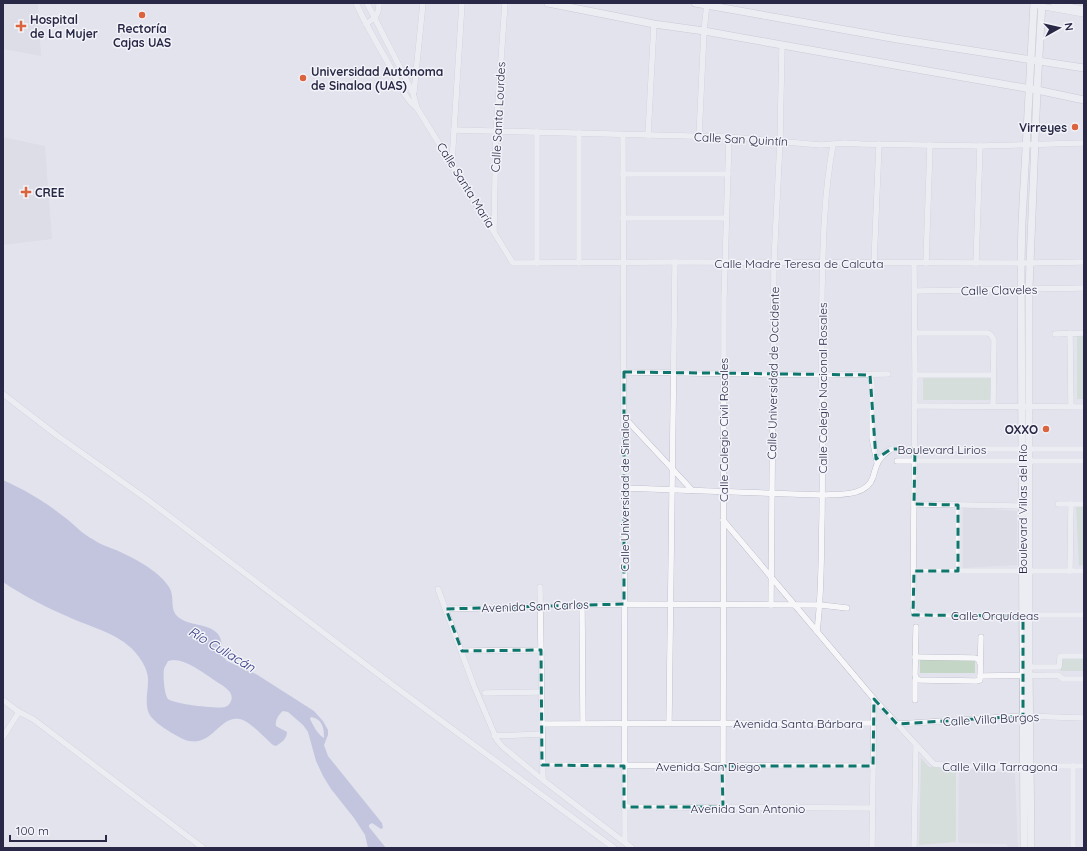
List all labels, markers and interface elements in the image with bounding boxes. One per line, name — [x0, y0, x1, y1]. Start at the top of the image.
north arrow — [1039, 8, 1079, 48]
marker: Rectoría Cajas UAS — [137, 10, 147, 20]
place label: Hospital de La Mujer — [30, 12, 98, 41]
marker: Hospital de La Mujer — [15, 20, 27, 32]
place label: Rectoría Cajas UAS — [113, 21, 171, 50]
text: N — [1061, 22, 1076, 32]
street label: Calle Santa Lourdes — [488, 61, 508, 173]
place label: Universidad Autónoma de Sinaloa (UAS) — [311, 64, 443, 93]
marker: Universidad Autónoma de Sinaloa (UAS) — [298, 73, 308, 83]
place label: Virreyes — [1019, 120, 1067, 135]
marker: Virreyes — [1070, 122, 1080, 132]
street label: Calle San Quintín — [694, 129, 788, 149]
street label: Calle Santa María — [434, 140, 498, 230]
place label: CREE — [35, 185, 65, 200]
marker: CREE — [20, 186, 32, 198]
street label: Calle Madre Teresa de Calcuta — [715, 256, 883, 271]
street label: Calle Claveles — [961, 282, 1038, 298]
street label: Calle Universidad de Occidente — [764, 286, 782, 460]
street label: Calle Colegio Nacional Rosales — [815, 302, 830, 474]
street label: Calle Colegio Civil Rosales — [716, 358, 731, 502]
street label: Calle Universidad de Sinaloa — [617, 414, 632, 572]
place label: OXXO — [1005, 422, 1038, 437]
marker: OXXO — [1041, 424, 1051, 434]
street label: Boulevard Lirios — [898, 442, 987, 457]
street label: Boulevard Villas del Río — [1015, 444, 1030, 574]
street label: Avenida San Carlos — [481, 597, 589, 615]
street label: Calle Orquídeas — [951, 608, 1039, 623]
water label: Río Culiacán — [186, 623, 258, 675]
street label: Calle Villa Burgos — [942, 709, 1040, 729]
street label: Avenida Santa Bárbara — [733, 716, 863, 731]
street label: Avenida San Diego — [656, 759, 760, 774]
street label: Calle Villa Tarragona — [942, 759, 1058, 774]
street label: Avenida San Antonio — [691, 801, 805, 816]
scale bar — [10, 817, 106, 843]
text: 100 m — [16, 823, 49, 838]

